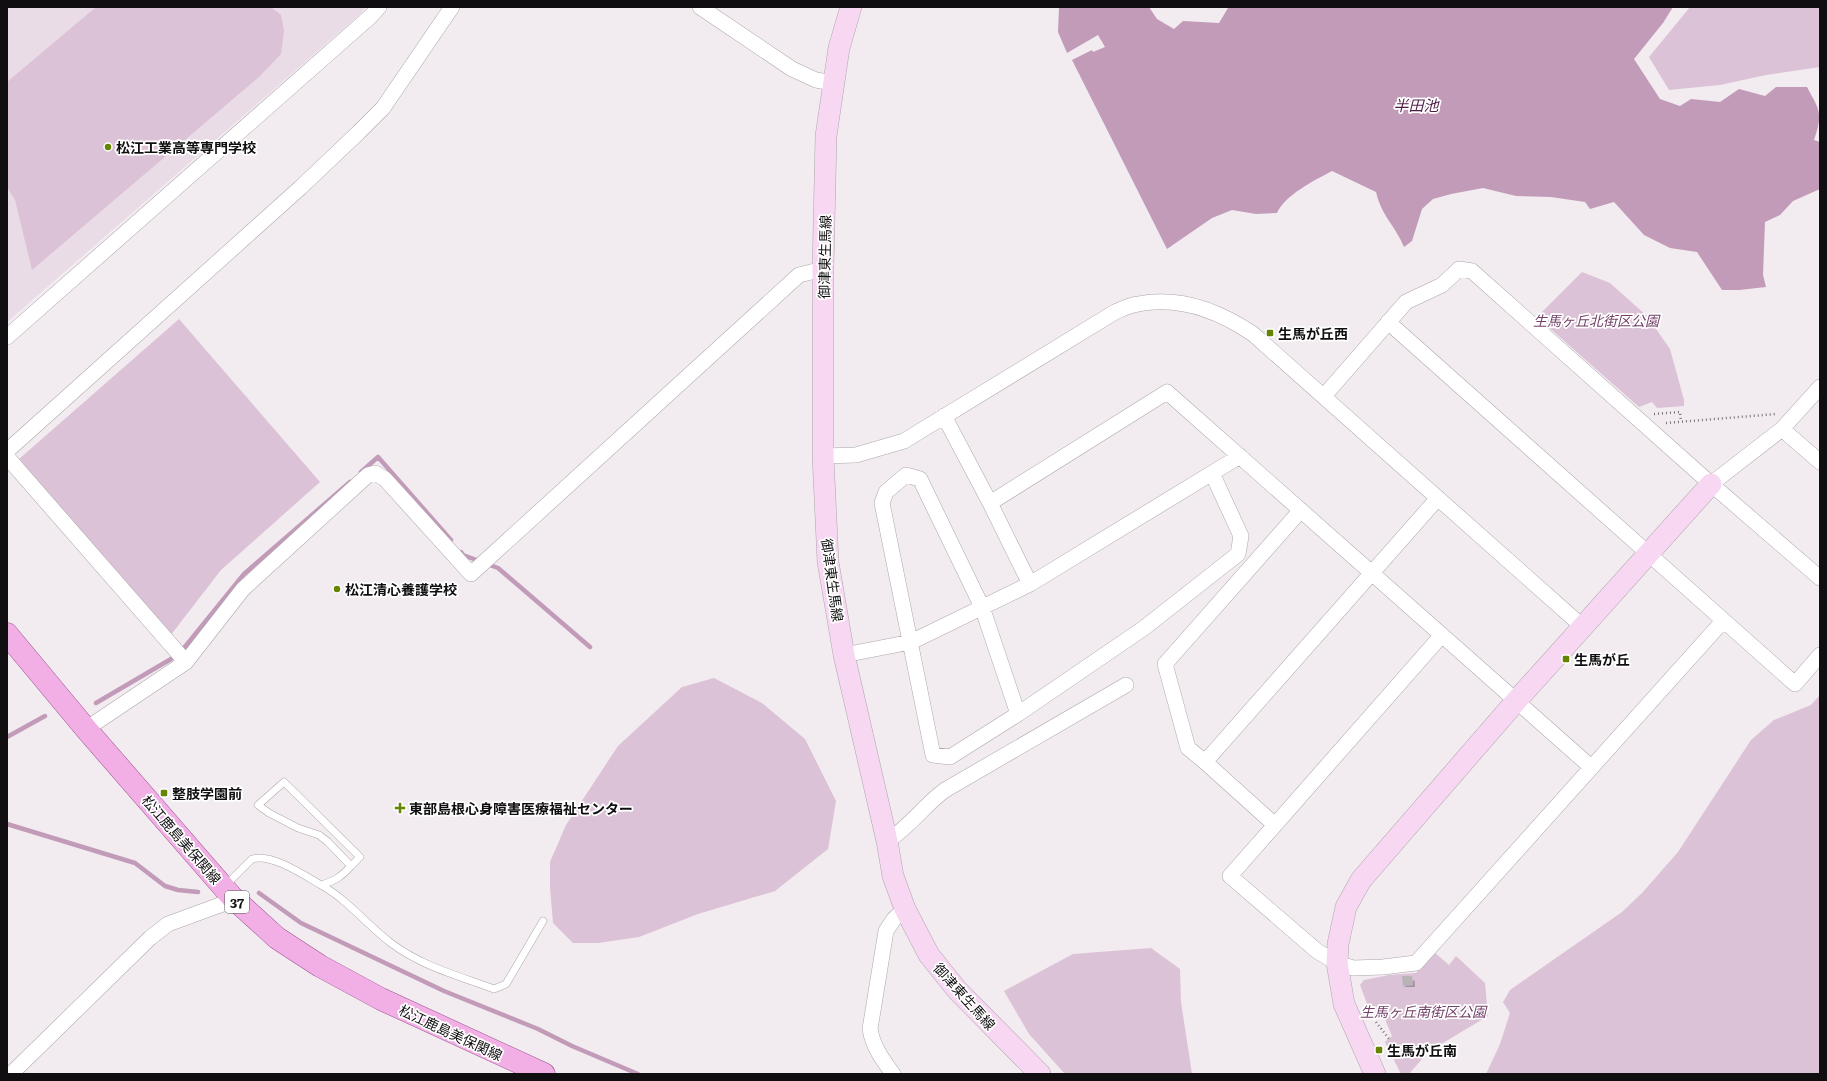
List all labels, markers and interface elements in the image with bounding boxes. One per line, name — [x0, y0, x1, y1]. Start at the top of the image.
water label: 半田池 — [1393, 93, 1440, 116]
place label: 松江工業高等専門学校 — [116, 137, 256, 157]
marker: 松江工業高等専門学校 — [103, 142, 113, 152]
street label: 御津東生馬線 — [813, 215, 835, 299]
park label: 生馬ヶ丘北街区公園 — [1533, 310, 1661, 330]
place label: 生馬が丘西 — [1278, 323, 1348, 343]
marker: 生馬が丘西 — [1265, 328, 1275, 338]
street label: 御津東生馬線 — [817, 537, 849, 623]
place label: 松江清心養護学校 — [345, 579, 457, 599]
marker: 松江清心養護学校 — [332, 584, 342, 594]
place label: 生馬が丘 — [1574, 649, 1630, 669]
marker: 生馬が丘 — [1561, 654, 1571, 664]
place label: 整肢学園前 — [172, 783, 242, 803]
marker: 整肢学園前 — [159, 788, 169, 798]
street label: 松江鹿島美保関線 — [138, 790, 226, 888]
place label: 東部島根心身障害医療福祉センター — [409, 798, 633, 818]
marker: 東部島根心身障害医療福祉センター — [394, 802, 406, 814]
road number: 37 — [225, 891, 249, 913]
street label: 御津東生馬線 — [929, 958, 1001, 1034]
street label: 松江鹿島美保関線 — [396, 999, 506, 1065]
park label: 生馬ヶ丘南街区公園 — [1360, 1001, 1488, 1021]
place label: 生馬が丘南 — [1387, 1040, 1457, 1060]
marker: 生馬が丘南 — [1374, 1045, 1384, 1055]

